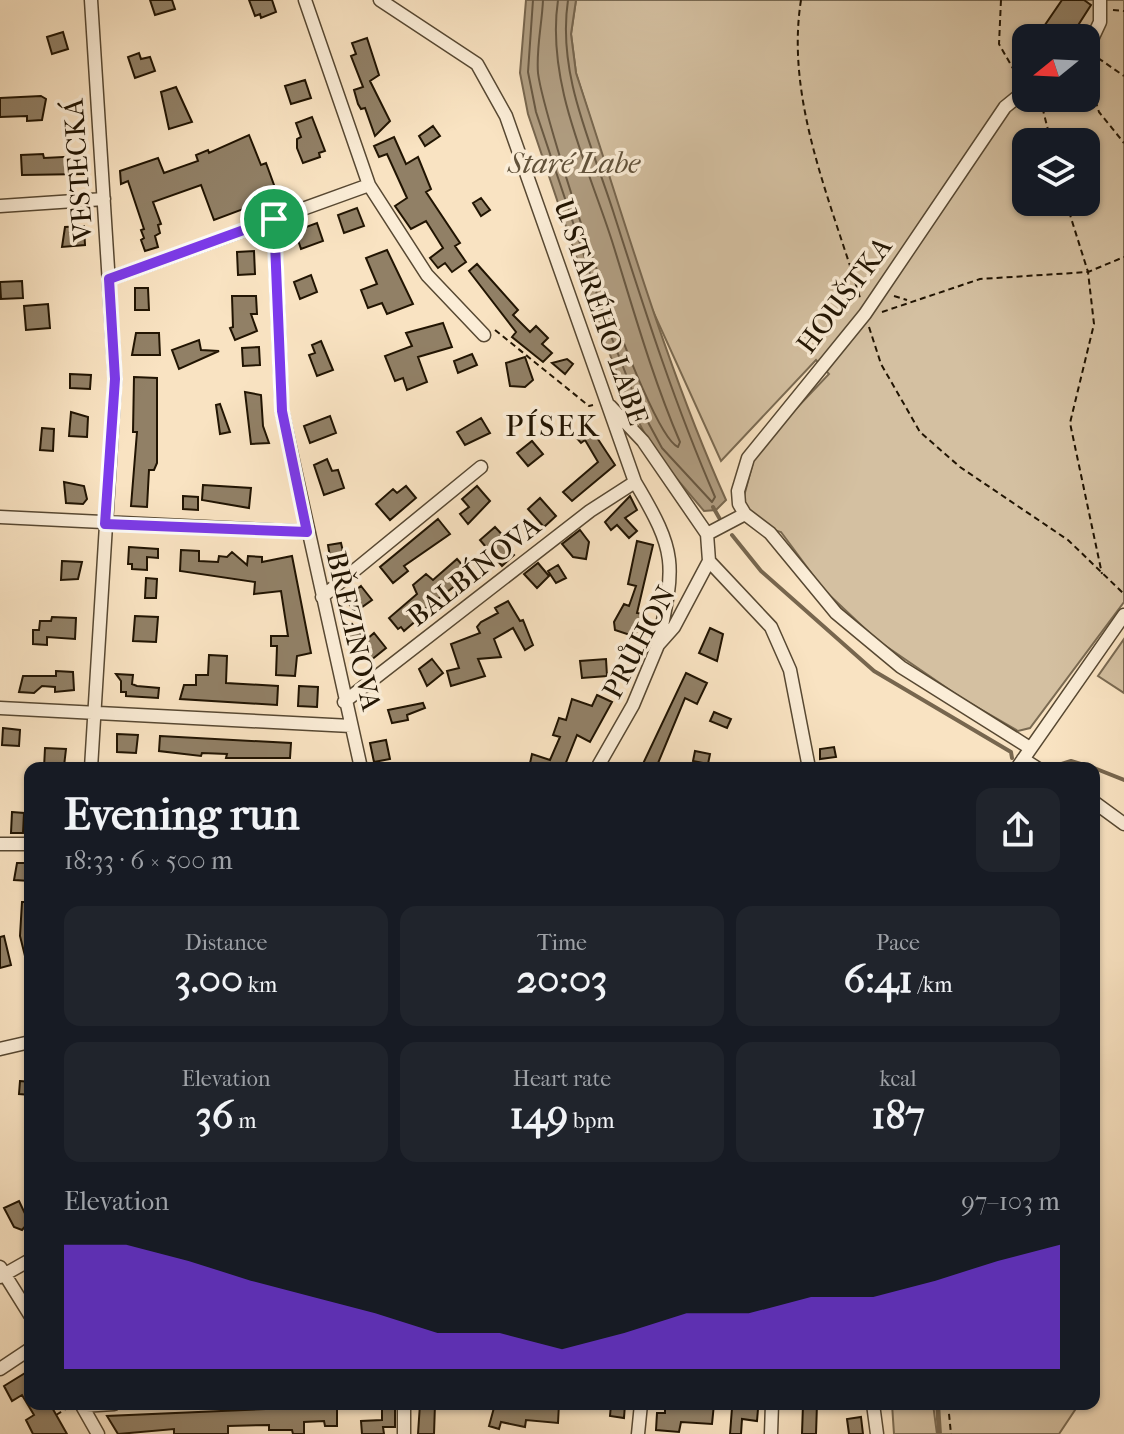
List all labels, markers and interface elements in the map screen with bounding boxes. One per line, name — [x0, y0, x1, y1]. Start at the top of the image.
north arrow — [1012, 24, 1100, 112]
map controls — [1012, 24, 1100, 216]
street label: VESTECKÁ — [56, 97, 100, 244]
button: layers — [1012, 128, 1100, 216]
water label: Staré Labe — [507, 146, 641, 181]
pin — [240, 185, 308, 253]
street label: U STARÉHO LABE — [547, 195, 655, 429]
icon: arrive — [252, 197, 296, 241]
street label: HOUŠTKA — [790, 230, 899, 360]
district label: PÍSEK — [505, 409, 601, 444]
street label: BALBÍNOVA — [401, 508, 548, 633]
street label: BŘEZINOVA — [320, 548, 389, 715]
street label: PRŮHON — [596, 580, 682, 704]
button: share — [976, 788, 1060, 872]
text: Evening run — [64, 789, 299, 840]
text: 18:33 · 6 × 500 m — [64, 845, 233, 876]
text: Distance — [185, 930, 267, 956]
text: Time — [537, 930, 587, 956]
text: Pace — [876, 930, 920, 956]
text: 3.00 — [175, 956, 243, 1002]
text: 20:03 — [517, 956, 607, 1002]
text: 6:41 — [844, 956, 913, 1002]
text: km — [243, 972, 277, 998]
text: /km — [913, 972, 952, 998]
text: Elevation — [182, 1066, 270, 1092]
text: Heart rate — [513, 1066, 611, 1092]
text: kcal — [879, 1066, 917, 1092]
text: 36 — [195, 1092, 234, 1138]
text: 149 — [509, 1092, 568, 1138]
text: 187 — [871, 1092, 925, 1138]
text: m — [234, 1108, 257, 1134]
text: bpm — [568, 1108, 615, 1134]
text: Elevation — [64, 1186, 169, 1217]
text: 97–103 m — [961, 1186, 1060, 1217]

